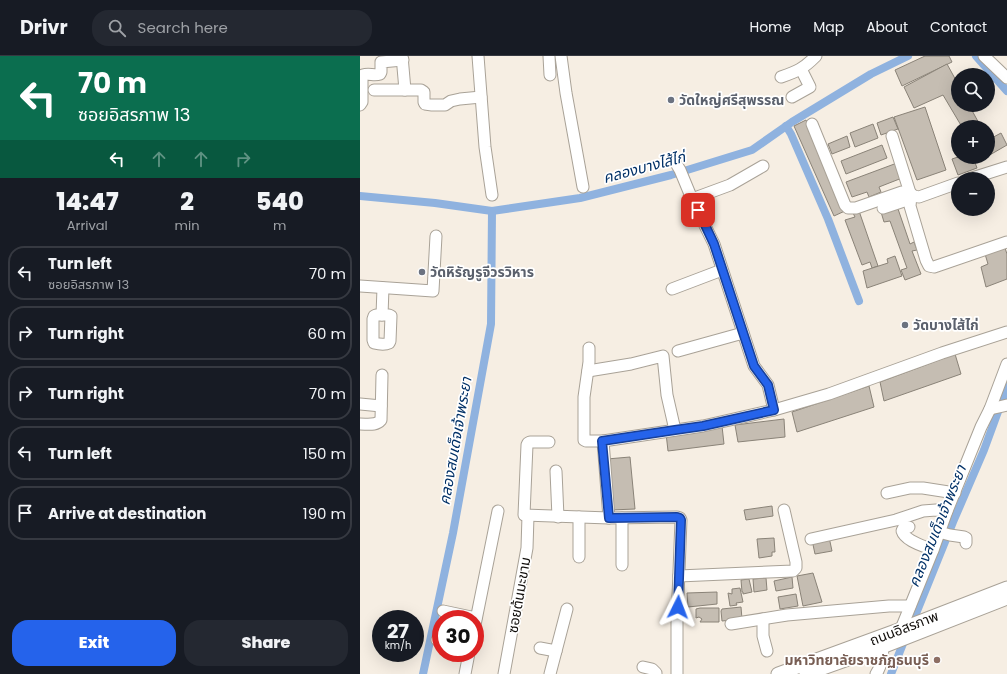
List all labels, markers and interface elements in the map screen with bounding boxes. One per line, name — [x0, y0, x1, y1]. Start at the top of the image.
search box — [92, 10, 372, 46]
text: Drivr — [20, 14, 68, 41]
icon: search — [106, 17, 128, 39]
text: Search here — [138, 17, 228, 38]
text: Home — [749, 17, 791, 37]
text: Map — [813, 17, 844, 37]
text: About — [866, 17, 908, 37]
text: Contact — [930, 17, 987, 37]
text: 70 m — [78, 64, 147, 103]
map controls — [951, 68, 995, 216]
button: search — [951, 68, 995, 112]
icon: left — [12, 72, 64, 124]
place label: วัดใหญ่ศรีสุพรรณ — [679, 90, 784, 110]
marker: วัดใหญ่ศรีสุพรรณ — [666, 95, 676, 105]
text: ซอยอิสรภาพ 13 — [78, 102, 190, 127]
button: + — [951, 120, 995, 164]
water label: คลองบางไส้ไก่ — [601, 145, 689, 188]
icon: left — [106, 148, 128, 170]
icon: ahead — [148, 148, 170, 170]
icon: ahead — [190, 148, 212, 170]
icon: right — [232, 148, 254, 170]
button: − — [951, 172, 995, 216]
text: 14:47 — [56, 185, 118, 218]
text: 2 — [180, 185, 194, 218]
text: 540 — [256, 185, 304, 218]
pin — [681, 193, 715, 227]
icon: arrive — [687, 199, 709, 221]
text: Arrival — [67, 216, 108, 235]
text: min — [175, 216, 200, 235]
text: m — [273, 216, 286, 235]
text: Turn left — [48, 253, 112, 274]
icon: left — [14, 262, 36, 284]
place label: วัดหิรัญรูจีวรวิหาร — [430, 262, 534, 282]
text: 70 m — [309, 263, 346, 284]
marker: วัดหิรัญรูจีวรวิหาร — [417, 267, 427, 277]
text: ซอยอิสรภาพ 13 — [48, 275, 129, 294]
place label: วัดบางไส้ไก่ — [913, 315, 979, 335]
marker: วัดบางไส้ไก่ — [900, 320, 910, 330]
icon: right — [14, 322, 36, 344]
text: Turn right — [48, 323, 124, 344]
text: 60 m — [308, 323, 346, 344]
water label: คลองสมเด็จเจ้าพระยา — [433, 374, 477, 507]
icon: right — [14, 382, 36, 404]
text: Turn right — [48, 383, 124, 404]
text: 70 m — [309, 383, 346, 404]
icon: left — [14, 442, 36, 464]
text: Turn left — [48, 443, 112, 464]
text: 150 m — [303, 443, 346, 464]
water label: คลองสมเด็จเจ้าพระยา — [903, 461, 971, 590]
icon: arrive — [14, 502, 36, 524]
text: Arrive at destination — [48, 503, 206, 524]
text: 190 m — [303, 503, 346, 524]
street label: ซอยต้นมะขาม — [502, 555, 536, 635]
position arrow — [657, 586, 699, 628]
street label: ถนนอิสรภาพ — [867, 606, 942, 650]
speed limit sign: 30 — [432, 610, 484, 662]
text: 27 — [387, 617, 409, 645]
button: Exit — [12, 620, 176, 666]
button: Share — [184, 620, 348, 666]
text: km/h — [385, 638, 411, 653]
place label: มหาวิทยาลัยราชภัฏธนบุรี — [784, 650, 929, 670]
marker: มหาวิทยาลัยราชภัฏธนบุรี — [932, 655, 942, 665]

